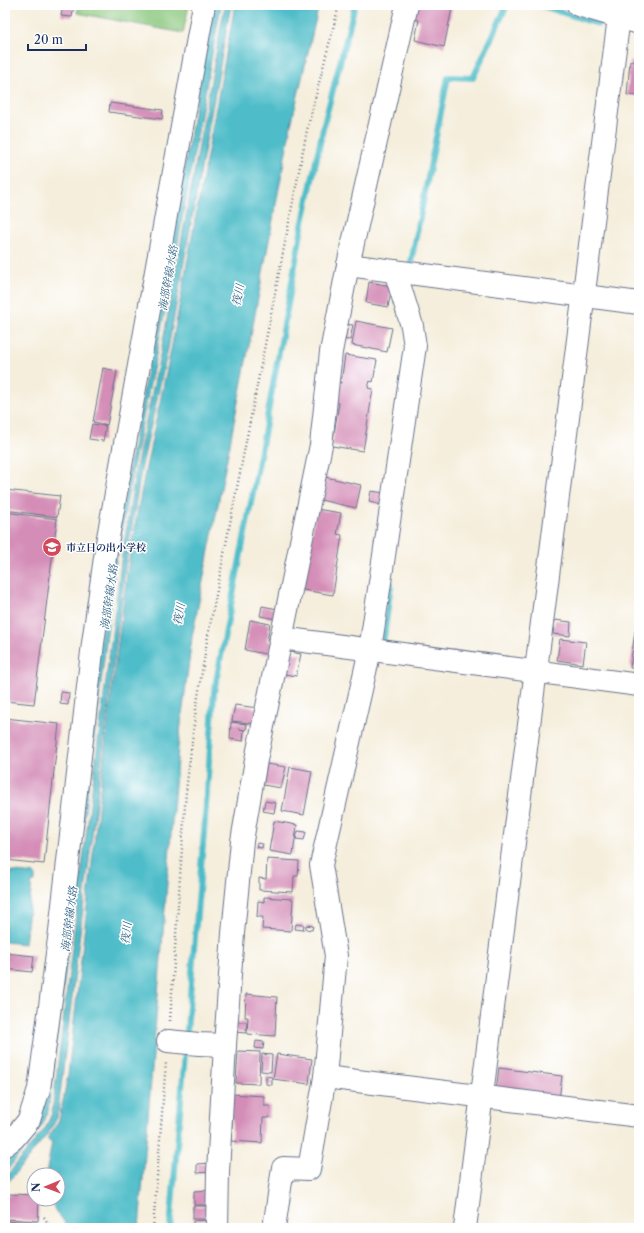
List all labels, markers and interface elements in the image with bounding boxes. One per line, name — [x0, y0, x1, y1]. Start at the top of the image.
scale bar — [28, 26, 86, 52]
text: 20 m — [34, 32, 63, 47]
water label: 海部幹線水路 — [155, 243, 181, 312]
water label: 筏川 — [229, 282, 247, 307]
school or university icon: 市立日の出小学校 — [41, 536, 63, 558]
place label: 市立日の出小学校 — [66, 541, 146, 554]
water label: 海部幹線水路 — [97, 562, 121, 631]
water label: 筏川 — [170, 601, 188, 626]
water label: 海部幹線水路 — [58, 884, 80, 953]
water label: 筏川 — [118, 920, 134, 945]
north arrow — [26, 1167, 66, 1207]
text: N — [29, 1182, 43, 1192]

